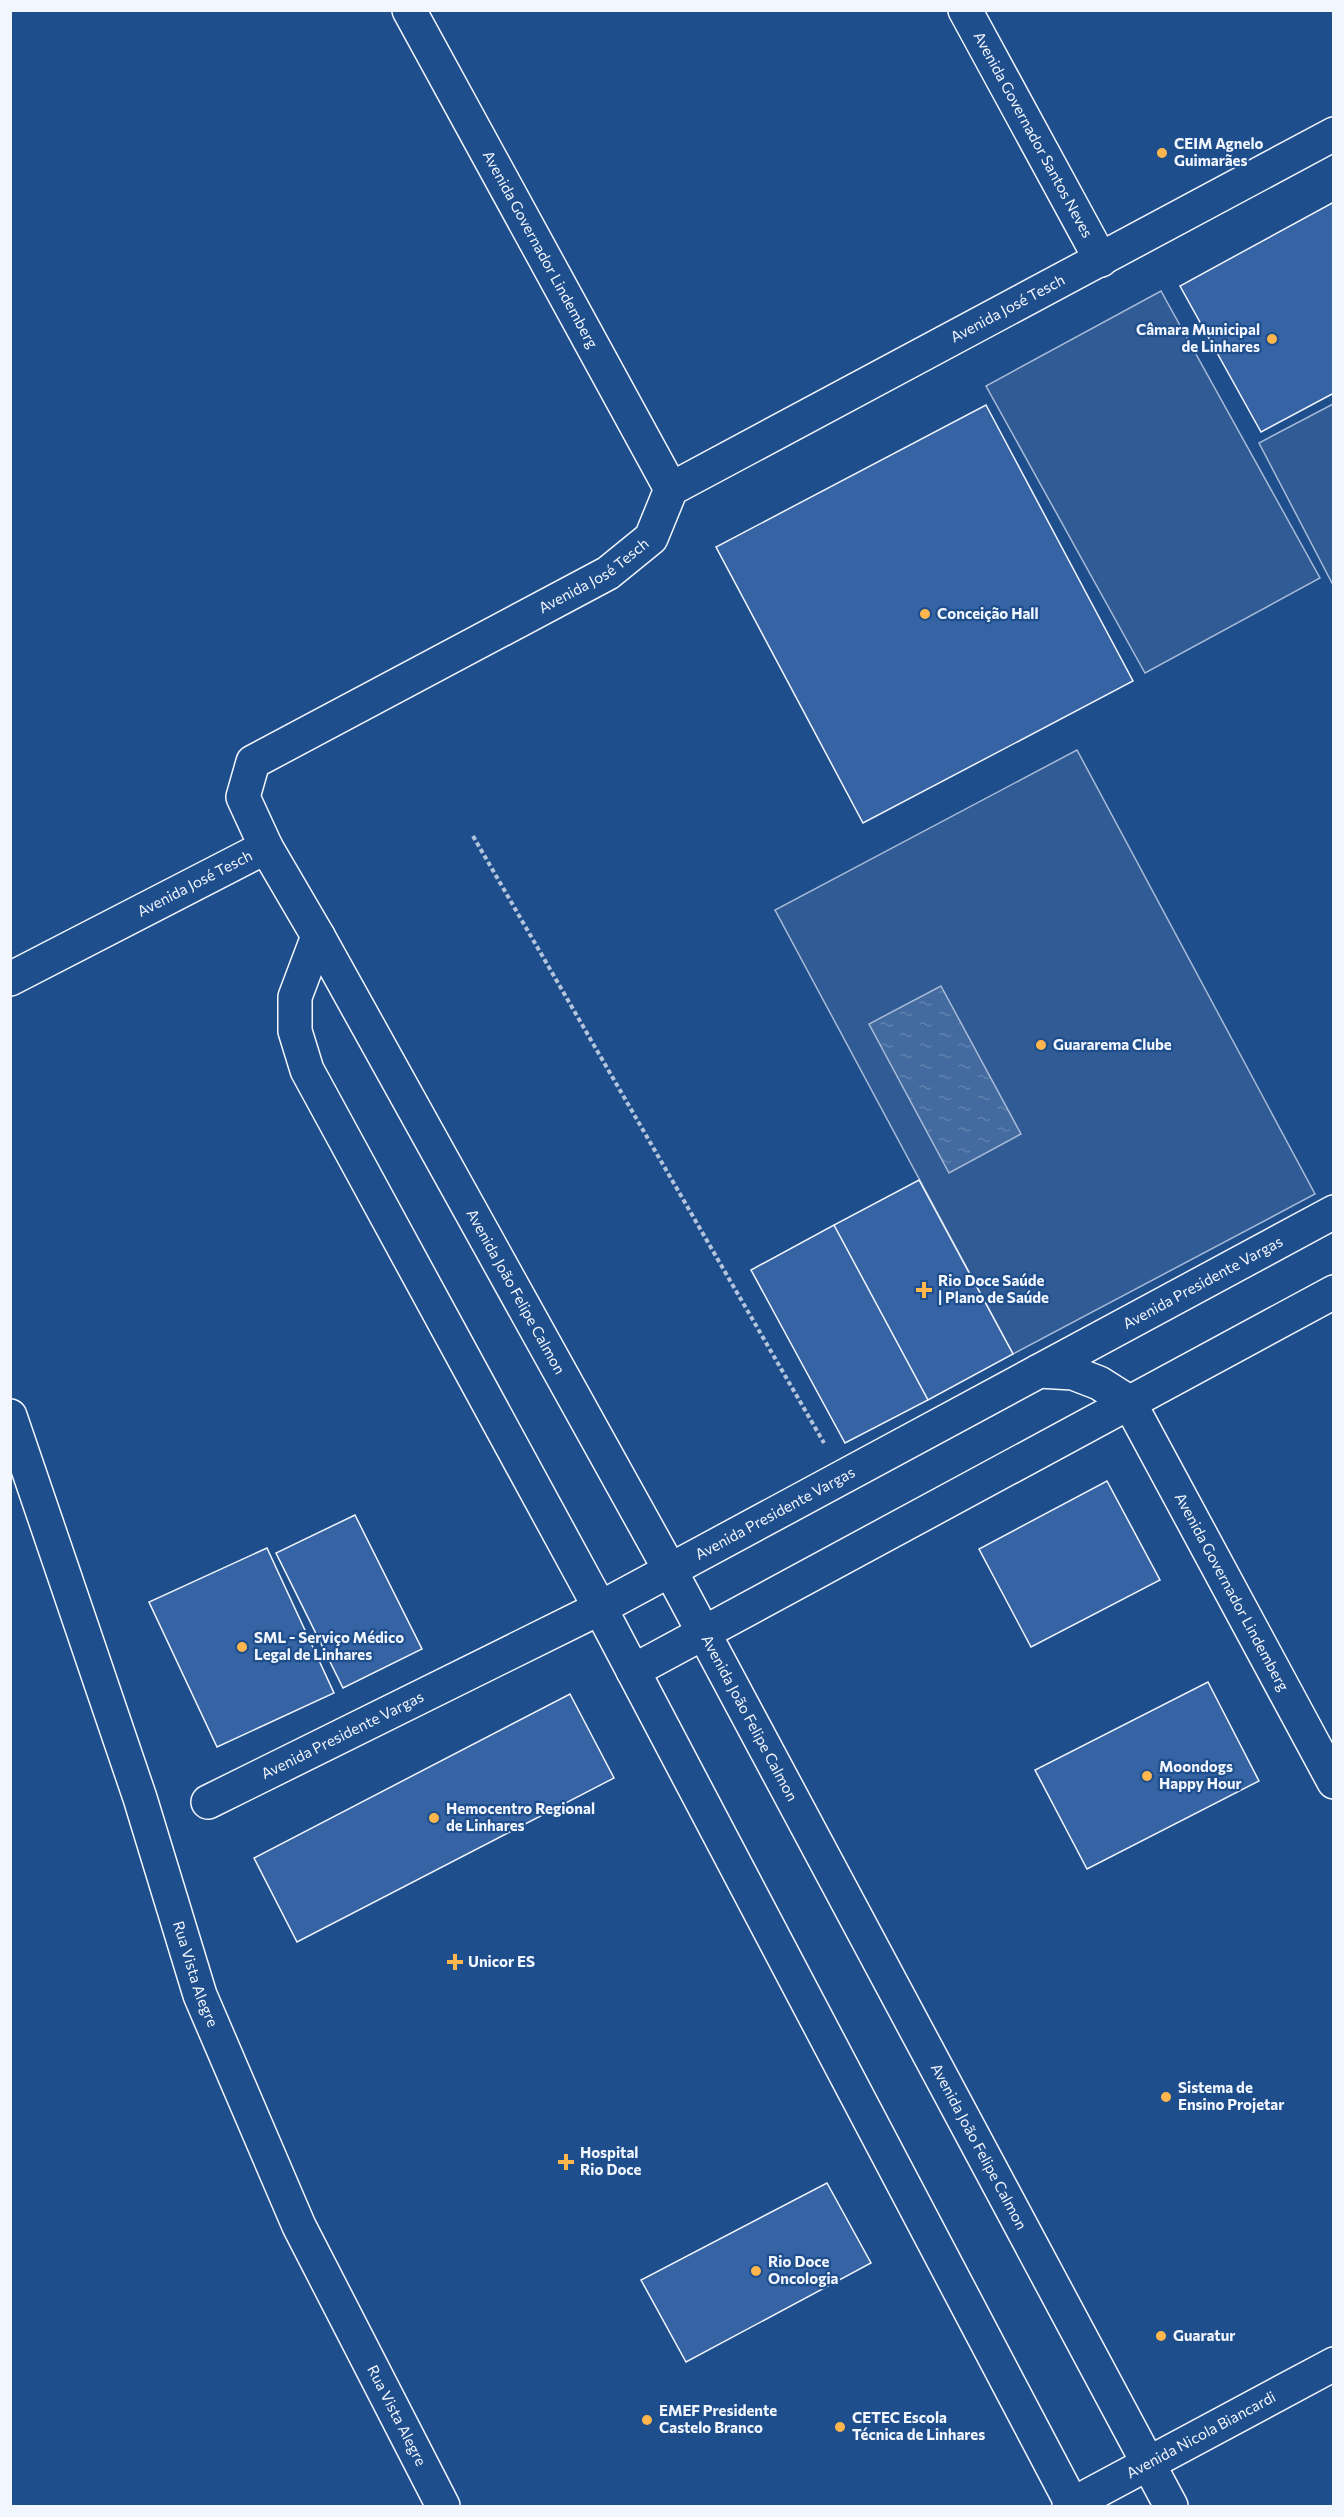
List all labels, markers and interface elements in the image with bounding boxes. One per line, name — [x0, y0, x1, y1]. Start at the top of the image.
street label: Avenida Governador Santos Neves — [970, 28, 1097, 241]
place label: CEIM Agnelo Guimarães — [1174, 134, 1264, 169]
marker: CEIM Agnelo Guimarães — [1155, 146, 1169, 160]
street label: Avenida Governador Lindemberg — [480, 147, 602, 351]
street label: Avenida José Tesch — [947, 270, 1068, 346]
place label: Câmara Municipal de Linhares — [1136, 320, 1260, 355]
marker: Câmara Municipal de Linhares — [1265, 332, 1279, 346]
street label: Avenida José Tesch — [535, 534, 652, 616]
place label: Conceição Hall — [937, 604, 1038, 622]
marker: Conceição Hall — [918, 607, 932, 621]
street label: Avenida José Tesch — [134, 846, 255, 920]
place label: Guararema Clube — [1053, 1035, 1172, 1053]
marker: Guararema Clube — [1034, 1038, 1048, 1052]
street label: Avenida João Felipe Calmon — [463, 1206, 569, 1377]
street label: Avenida Presidente Vargas — [1119, 1231, 1286, 1332]
place label: Rio Doce Saúde | Plano de Saúde — [938, 1271, 1049, 1306]
marker: Rio Doce Saúde | Plano de Saúde — [915, 1281, 933, 1299]
street label: Avenida Presidente Vargas — [692, 1462, 858, 1563]
street label: Avenida Governador Lindemberg — [1172, 1489, 1293, 1694]
place label: SML - Serviço Médico Legal de Linhares — [254, 1628, 404, 1663]
street label: Avenida João Felipe Calmon — [698, 1631, 802, 1804]
marker: SML - Serviço Médico Legal de Linhares — [235, 1640, 249, 1654]
street label: Avenida Presidente Vargas — [258, 1687, 426, 1782]
place label: Moondogs Happy Hour — [1159, 1757, 1242, 1792]
marker: Moondogs Happy Hour — [1140, 1769, 1154, 1783]
place label: Hemocentro Regional de Linhares — [446, 1799, 595, 1834]
marker: Hemocentro Regional de Linhares — [427, 1811, 441, 1825]
street label: Rua Vista Alegre — [170, 1919, 223, 2029]
place label: Unicor ES — [468, 1952, 535, 1970]
marker: Unicor ES — [446, 1953, 464, 1971]
street label: Avenida João Felipe Calmon — [928, 2060, 1031, 2232]
place label: Sistema de Ensino Projetar — [1178, 2078, 1284, 2113]
marker: Sistema de Ensino Projetar — [1159, 2090, 1173, 2104]
place label: Hospital Rio Doce — [580, 2143, 642, 2178]
marker: Hospital Rio Doce — [557, 2153, 575, 2171]
place label: Rio Doce Oncologia — [768, 2252, 839, 2287]
marker: Rio Doce Oncologia — [749, 2264, 763, 2278]
place label: Guaratur — [1173, 2326, 1235, 2344]
marker: Guaratur — [1154, 2329, 1168, 2343]
street label: Rua Vista Alegre — [364, 2362, 431, 2469]
street label: Avenida Nicola Biancardi — [1123, 2387, 1278, 2482]
place label: EMEF Presidente Castelo Branco — [659, 2401, 777, 2436]
place label: CETEC Escola Técnica de Linhares — [852, 2408, 985, 2443]
marker: EMEF Presidente Castelo Branco — [640, 2413, 654, 2427]
marker: CETEC Escola Técnica de Linhares — [833, 2420, 847, 2434]

